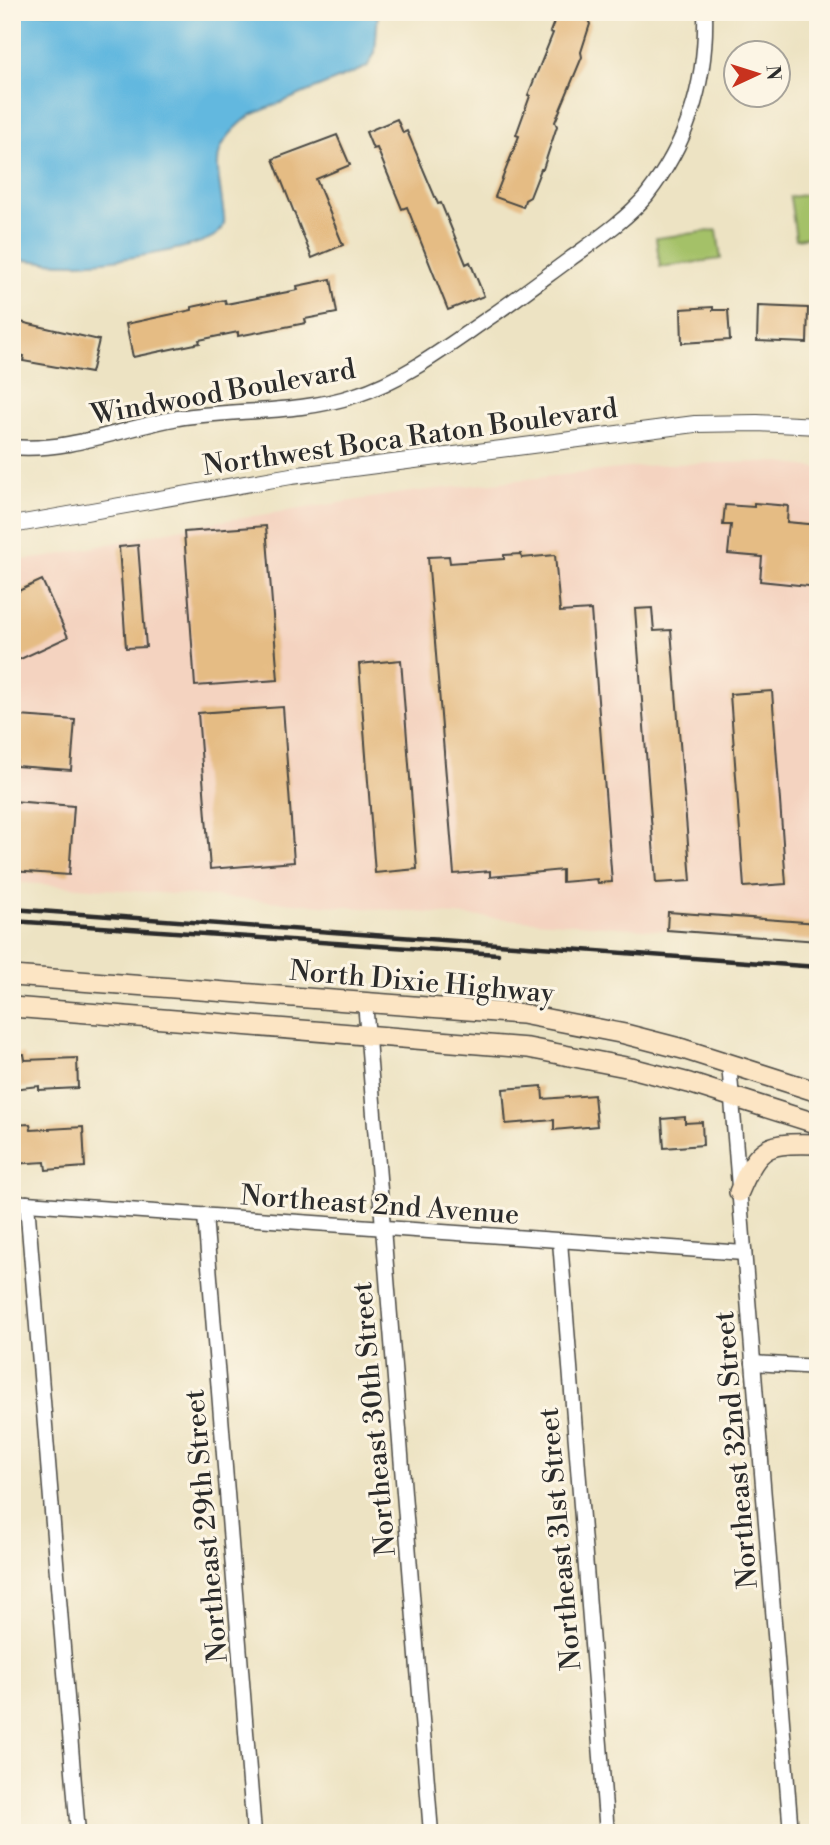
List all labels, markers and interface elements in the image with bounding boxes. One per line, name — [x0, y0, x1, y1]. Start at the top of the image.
north arrow — [722, 38, 792, 108]
text: N — [760, 65, 785, 81]
street label: Windwood Boulevard — [87, 352, 358, 433]
street label: Northwest Boca Raton Boulevard — [201, 391, 620, 484]
street label: North Dixie Highway — [288, 953, 556, 1012]
street label: Northeast 2nd Avenue — [239, 1178, 520, 1233]
street label: Northeast 30th Street — [345, 1280, 404, 1558]
street label: Northeast 32nd Street — [707, 1310, 766, 1590]
street label: Northeast 29th Street — [177, 1388, 236, 1664]
street label: Northeast 31st Street — [532, 1406, 589, 1672]

